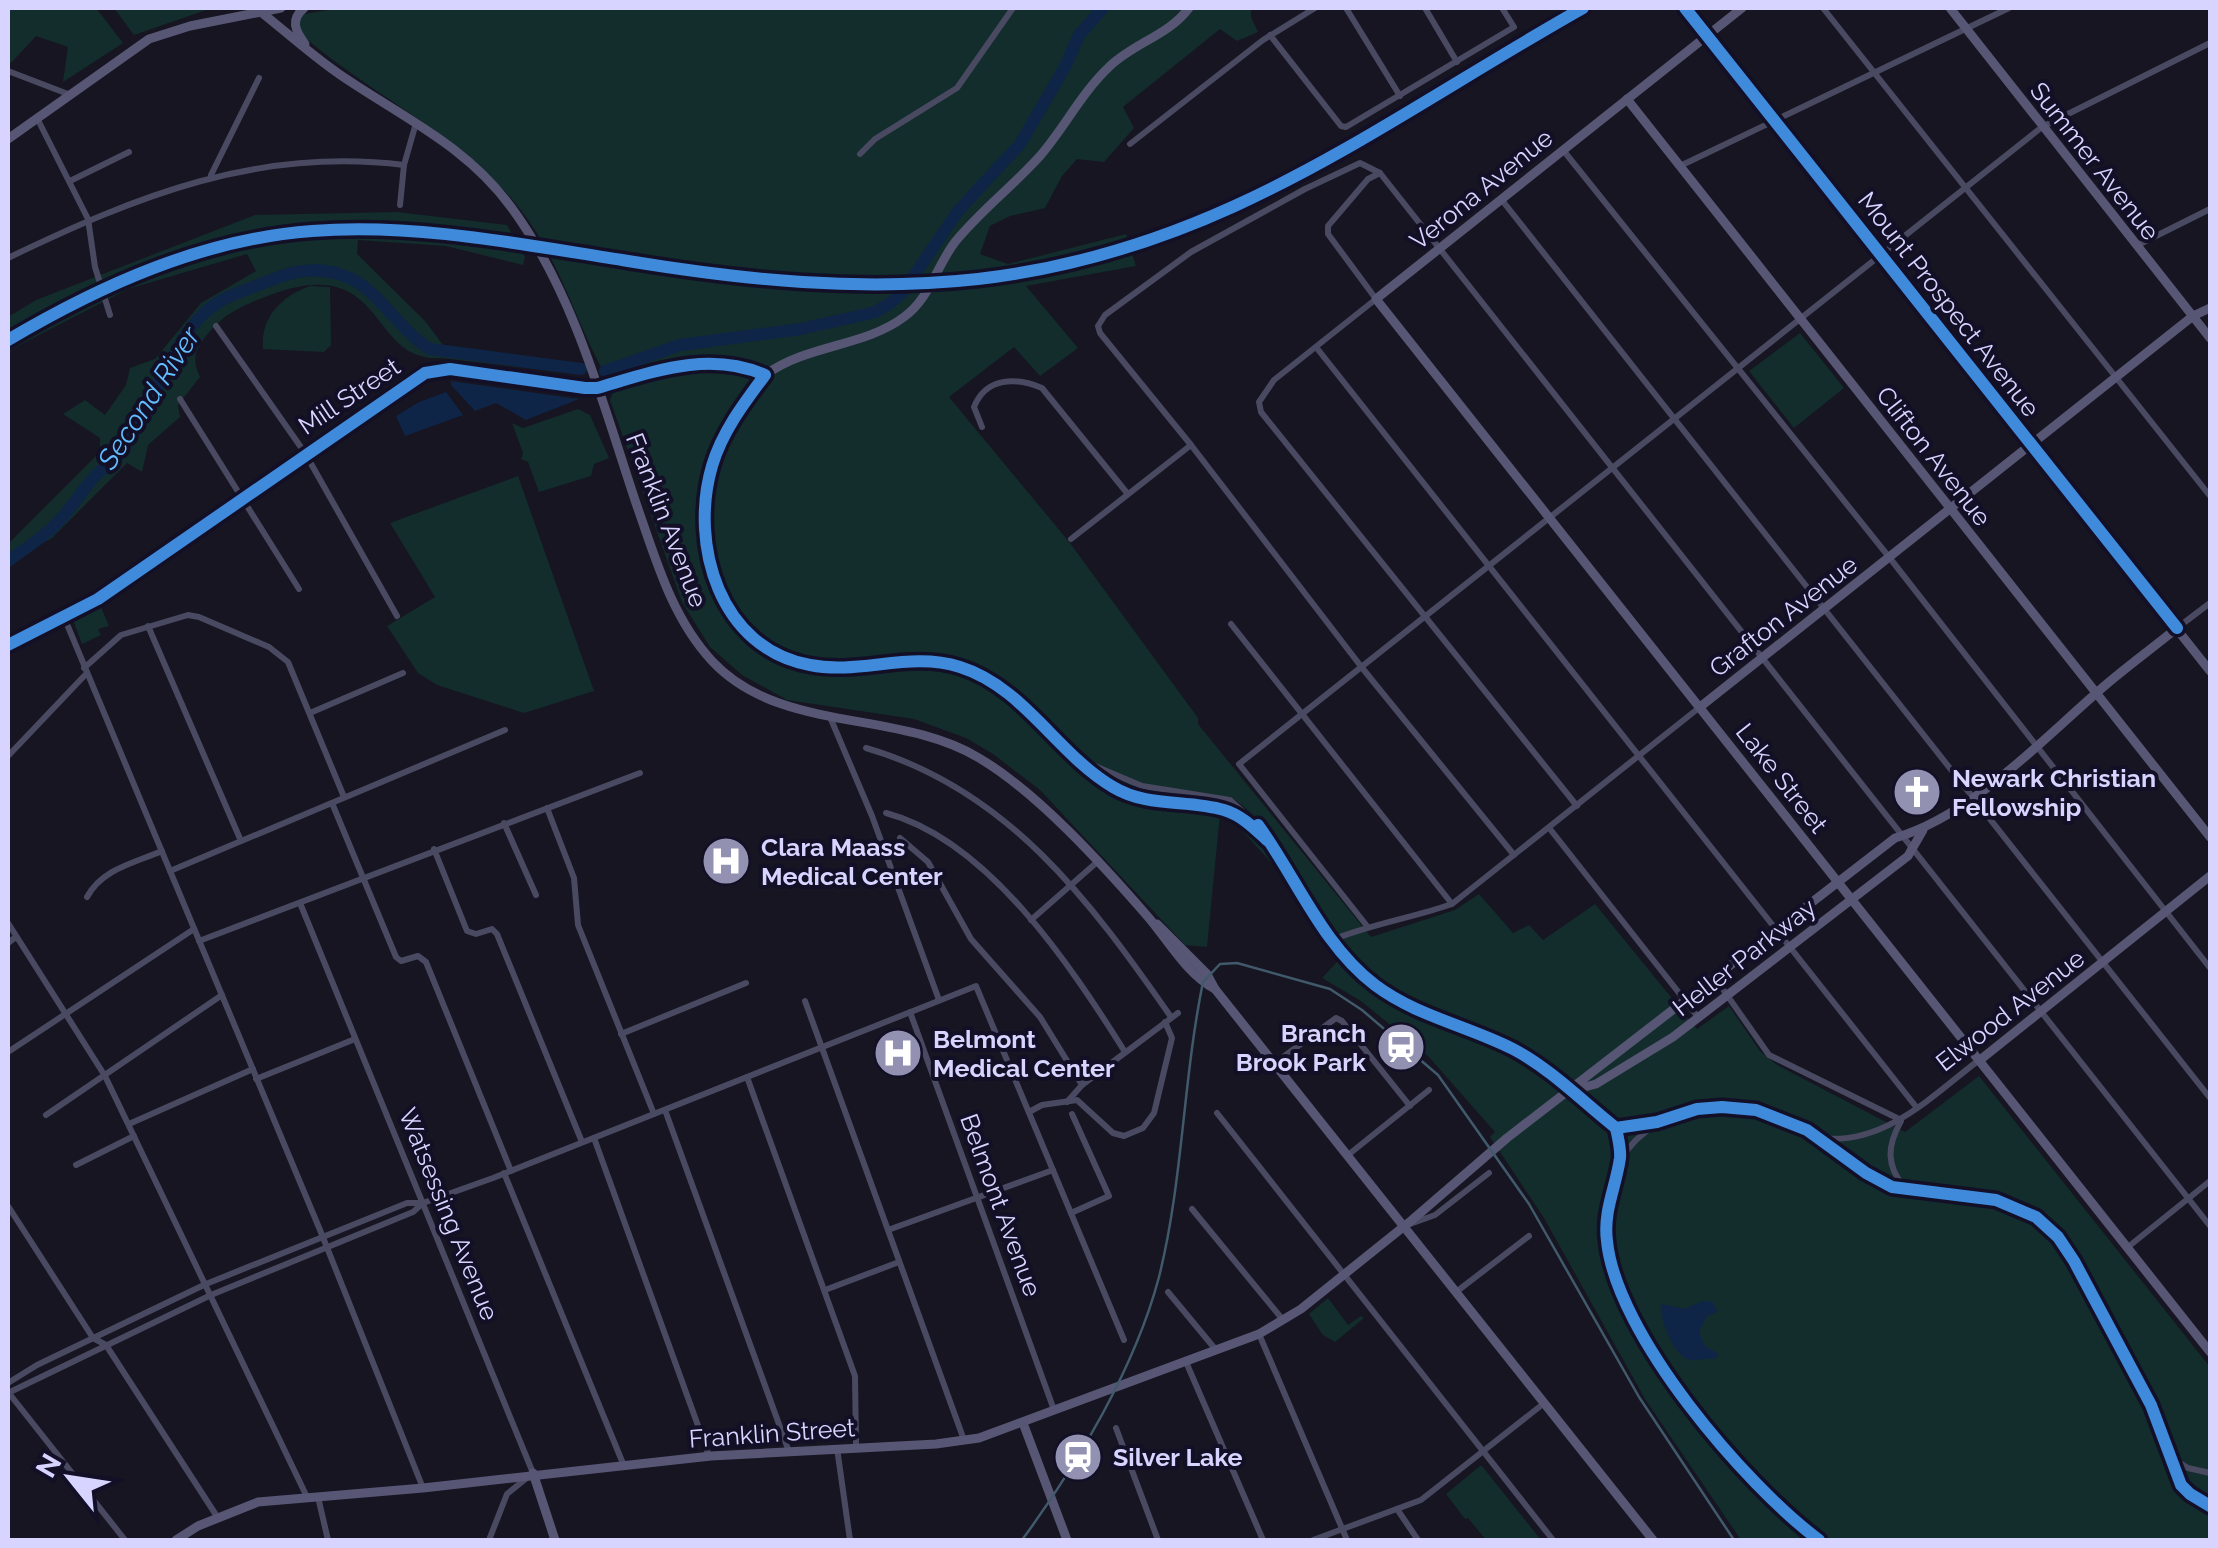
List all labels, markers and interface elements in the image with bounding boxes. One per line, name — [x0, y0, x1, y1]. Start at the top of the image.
street label: Summer Avenue — [2024, 76, 2166, 246]
street label: Verona Avenue — [1404, 122, 1558, 256]
street label: Mount Prospect Avenue — [1852, 186, 2046, 422]
water label: Second River — [90, 320, 208, 476]
street label: Mill Street — [293, 351, 406, 441]
street label: Clifton Avenue — [1870, 380, 1998, 532]
street label: Franklin Avenue — [620, 429, 714, 611]
street label: Grafton Avenue — [1703, 549, 1863, 683]
street label: Lake Street — [1730, 717, 1835, 839]
place label: Newark Christian Fellowship — [1952, 763, 2156, 822]
church icon: Newark Christian Fellowship — [1891, 766, 1943, 818]
place label: Clara Maass Medical Center — [761, 832, 943, 891]
hospital icon: Clara Maass Medical Center — [700, 835, 752, 887]
street label: Heller Parkway — [1666, 891, 1822, 1022]
street label: Elwood Avenue — [1930, 943, 2090, 1077]
place label: Branch Brook Park — [1236, 1018, 1367, 1077]
station icon: Branch Brook Park — [1375, 1021, 1427, 1073]
place label: Belmont Medical Center — [933, 1024, 1115, 1083]
hospital icon: Belmont Medical Center — [872, 1027, 924, 1079]
street label: Watsessing Avenue — [393, 1103, 505, 1325]
street label: Belmont Avenue — [954, 1110, 1048, 1300]
street label: Franklin Street — [688, 1412, 857, 1454]
north arrow — [20, 1428, 120, 1528]
station icon: Silver Lake — [1052, 1431, 1104, 1483]
place label: Silver Lake — [1113, 1442, 1243, 1472]
text: N — [29, 1448, 68, 1483]

